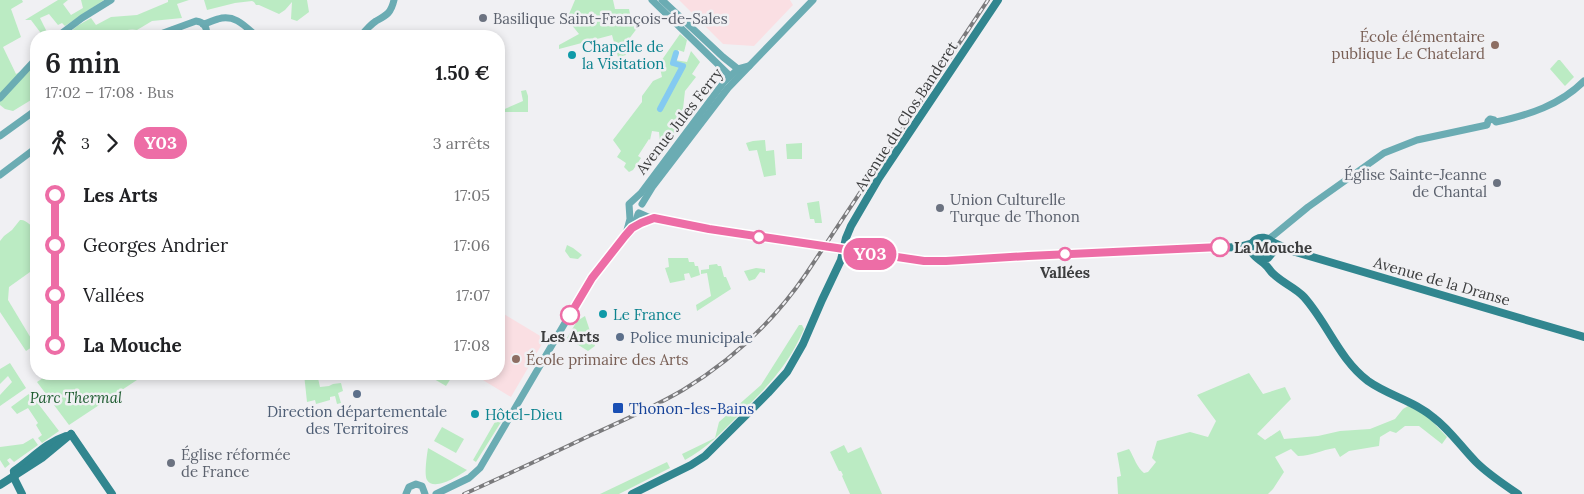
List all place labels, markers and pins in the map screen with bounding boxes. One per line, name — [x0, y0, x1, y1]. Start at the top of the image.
place label: Basilique Saint-François-de-Sales — [493, 9, 728, 28]
marker: Basilique Saint-François-de-Sales — [477, 12, 489, 24]
place label: École élémentaire publique Le Chatelard — [1331, 27, 1485, 63]
place label: Chapelle de la Visitation — [582, 37, 664, 73]
marker: École élémentaire publique Le Chatelard — [1489, 39, 1501, 51]
marker: Chapelle de la Visitation — [566, 49, 578, 61]
place label: Église Sainte-Jeanne de Chantal — [1344, 165, 1487, 201]
marker: Église Sainte-Jeanne de Chantal — [1491, 177, 1503, 189]
place label: Union Culturelle Turque de Thonon — [950, 190, 1080, 226]
marker: Union Culturelle Turque de Thonon — [934, 202, 946, 214]
unlabelled marker — [752, 230, 766, 244]
marker: La Mouche — [1210, 237, 1230, 257]
place label: La Mouche — [1234, 238, 1312, 257]
marker: Vallées — [1058, 247, 1072, 261]
place label: Vallées — [1040, 263, 1090, 282]
marker: Les Arts — [560, 305, 580, 325]
place label: Le France — [613, 305, 681, 324]
marker: Le France — [597, 308, 609, 320]
place label: Les Arts — [541, 327, 599, 346]
place label: Police municipale — [630, 328, 753, 347]
marker: Police municipale — [614, 331, 626, 343]
place label: École primaire des Arts — [526, 350, 688, 369]
marker: École primaire des Arts — [510, 353, 522, 365]
marker: Direction départementale des Territoires — [351, 388, 363, 400]
place label: Thonon-les-Bains — [629, 399, 754, 418]
marker: Thonon-les-Bains — [611, 401, 625, 415]
place label: Direction départementale des Territoires — [267, 402, 447, 438]
place label: Hôtel-Dieu — [485, 405, 563, 424]
marker: Hôtel-Dieu — [469, 408, 481, 420]
place label: Église réformée de France — [181, 445, 291, 481]
marker: Église réformée de France — [165, 457, 177, 469]

